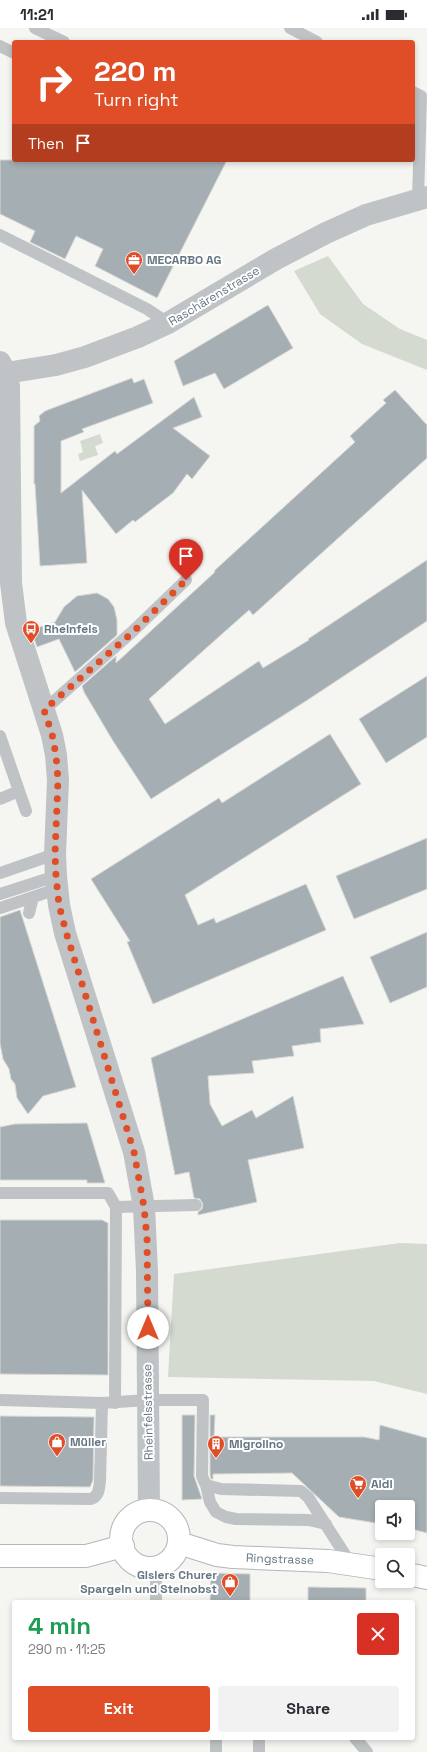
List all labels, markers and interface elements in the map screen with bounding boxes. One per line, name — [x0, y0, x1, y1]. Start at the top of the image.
text: 11:21 — [20, 5, 54, 24]
text: 220 m — [94, 53, 176, 89]
icon: right — [28, 56, 80, 108]
text: Turn right — [94, 88, 178, 111]
icon: arrive — [72, 132, 94, 154]
text: Then — [28, 134, 64, 153]
office icon: MECARBO AG — [124, 250, 144, 275]
place label: MECARBO AG — [147, 252, 222, 268]
street label: Raschärenstrasse — [165, 262, 263, 330]
pin — [169, 539, 203, 580]
icon: arrive — [175, 545, 197, 567]
bus stop icon: Rheinfels — [21, 619, 41, 644]
place label: Rheinfels — [44, 621, 98, 637]
position arrow — [127, 1307, 169, 1349]
street label: Rheinfelsstrasse — [139, 1364, 157, 1460]
shop icon: Müller — [47, 1432, 67, 1457]
place label: Müller — [70, 1434, 106, 1450]
building icon: Migrolino — [206, 1434, 226, 1459]
place label: Migrolino — [229, 1436, 283, 1452]
supermarket icon: Aldi — [348, 1474, 368, 1499]
place label: Aldi — [371, 1476, 393, 1492]
map controls — [375, 1500, 415, 1588]
button: sound — [375, 1500, 415, 1540]
button: search — [375, 1548, 415, 1588]
street label: Ringstrasse — [246, 1550, 314, 1568]
place label: Gislers Churer Spargeln und Steinobst — [80, 1567, 217, 1597]
shop icon: Gislers Churer Spargeln und Steinobst — [220, 1572, 240, 1597]
text: 4 min — [28, 1610, 91, 1641]
button: close — [357, 1613, 399, 1655]
text: 290 m · 11:25 — [28, 1641, 106, 1658]
button: Exit — [28, 1686, 210, 1732]
button: Share — [218, 1686, 399, 1732]

